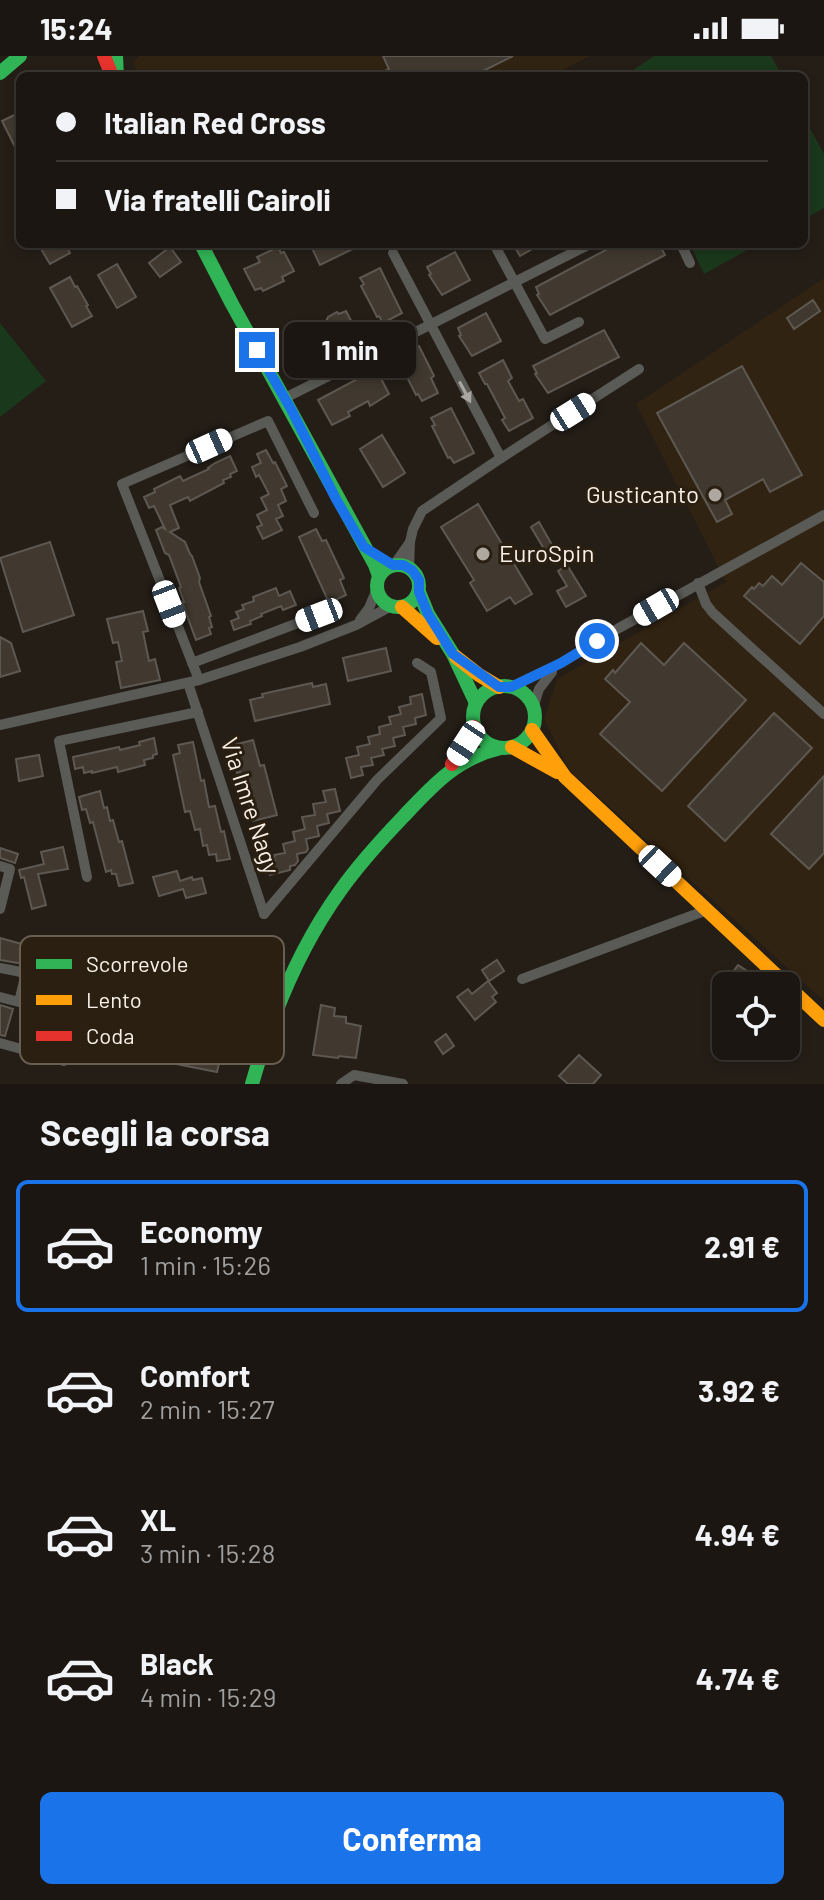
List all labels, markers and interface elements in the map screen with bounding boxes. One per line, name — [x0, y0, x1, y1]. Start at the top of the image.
text: 15:24 — [40, 10, 113, 46]
text: Italian Red Cross — [104, 104, 326, 140]
text: Via fratelli Cairoli — [104, 181, 331, 217]
callout: 1 min — [285, 322, 417, 378]
route end — [239, 332, 275, 368]
text: 1 min — [322, 334, 378, 365]
one-way arrow — [459, 380, 472, 403]
car — [546, 389, 600, 435]
car — [182, 425, 236, 467]
place label: Gusticanto — [586, 479, 699, 508]
marker: Gusticanto — [706, 486, 724, 504]
place label: EuroSpin — [499, 538, 594, 567]
marker: EuroSpin — [474, 545, 492, 563]
car — [149, 577, 189, 631]
car — [629, 585, 683, 629]
car — [292, 595, 346, 635]
route start — [579, 623, 615, 659]
car — [443, 716, 489, 770]
street label: Via Imre Nagy — [216, 734, 287, 878]
car — [634, 841, 686, 891]
legend — [20, 936, 284, 1064]
text: Scorrevole — [86, 950, 188, 976]
map controls — [712, 972, 800, 1060]
button: locate — [712, 972, 800, 1060]
text: Lento — [86, 986, 142, 1012]
text: Coda — [86, 1022, 135, 1048]
text: Scegli la corsa — [40, 1110, 270, 1153]
icon: car — [44, 1210, 116, 1282]
text: Economy — [140, 1213, 263, 1249]
text: 2.91 € — [704, 1228, 780, 1264]
text: 1 min · 15:26 — [140, 1249, 271, 1280]
icon: car — [44, 1354, 116, 1426]
text: Comfort — [140, 1357, 250, 1393]
text: 3.92 € — [698, 1372, 780, 1408]
text: 2 min · 15:27 — [140, 1393, 275, 1424]
icon: car — [44, 1498, 116, 1570]
text: XL — [140, 1501, 176, 1537]
text: 4.94 € — [695, 1516, 780, 1552]
text: 3 min · 15:28 — [140, 1537, 275, 1568]
icon: car — [44, 1642, 116, 1714]
text: Black — [140, 1645, 214, 1681]
text: 4.74 € — [696, 1660, 780, 1696]
text: 4 min · 15:29 — [140, 1681, 276, 1712]
button: Conferma — [40, 1792, 784, 1884]

